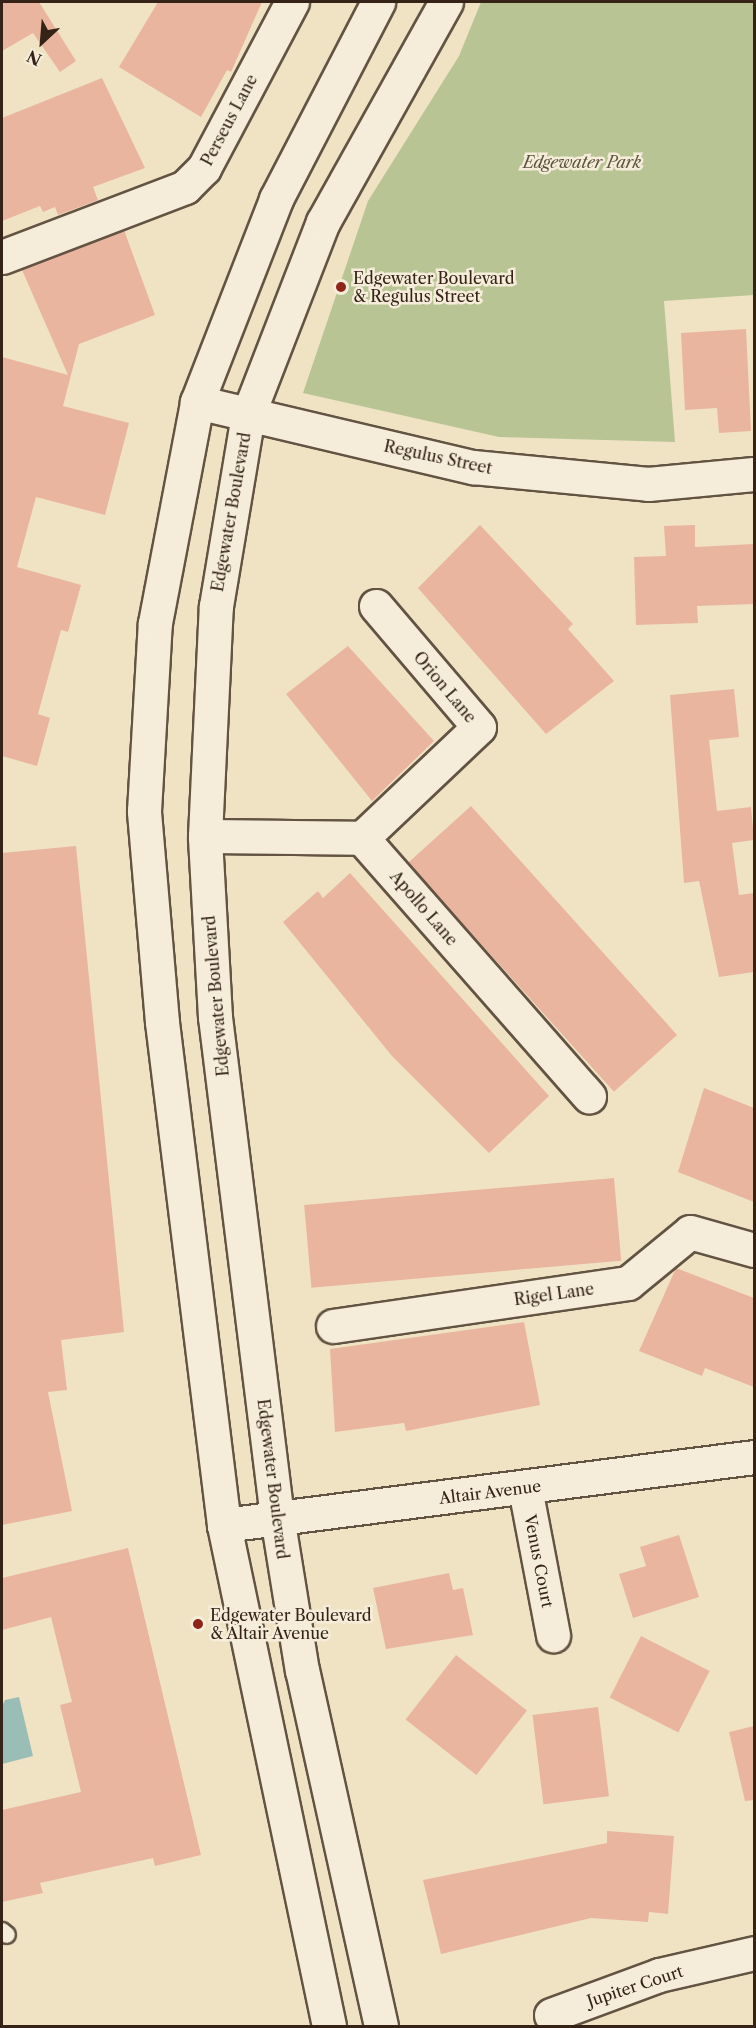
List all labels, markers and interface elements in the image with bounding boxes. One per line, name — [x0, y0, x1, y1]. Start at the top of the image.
north arrow — [12, 12, 72, 72]
text: N — [23, 46, 45, 70]
street label: Perseus Lane — [197, 71, 261, 169]
park label: Edgewater Park — [523, 152, 641, 172]
place label: Edgewater Boulevard & Regulus Street — [353, 268, 515, 306]
marker: Edgewater Boulevard & Regulus Street — [334, 280, 348, 294]
street label: Edgewater Boulevard — [207, 431, 255, 593]
street label: Regulus Street — [382, 436, 494, 478]
street label: Orion Lane — [410, 648, 480, 726]
street label: Apollo Lane — [386, 867, 462, 949]
street label: Edgewater Boulevard — [199, 915, 233, 1077]
street label: Rigel Lane — [513, 1279, 595, 1309]
street label: Edgewater Boulevard — [254, 1398, 292, 1560]
street label: Altair Avenue — [437, 1476, 543, 1508]
street label: Venus Court — [521, 1513, 557, 1609]
place label: Edgewater Boulevard & Altair Avenue — [210, 1605, 372, 1643]
marker: Edgewater Boulevard & Altair Avenue — [191, 1617, 205, 1631]
street label: Jupiter Court — [584, 1961, 686, 2011]

